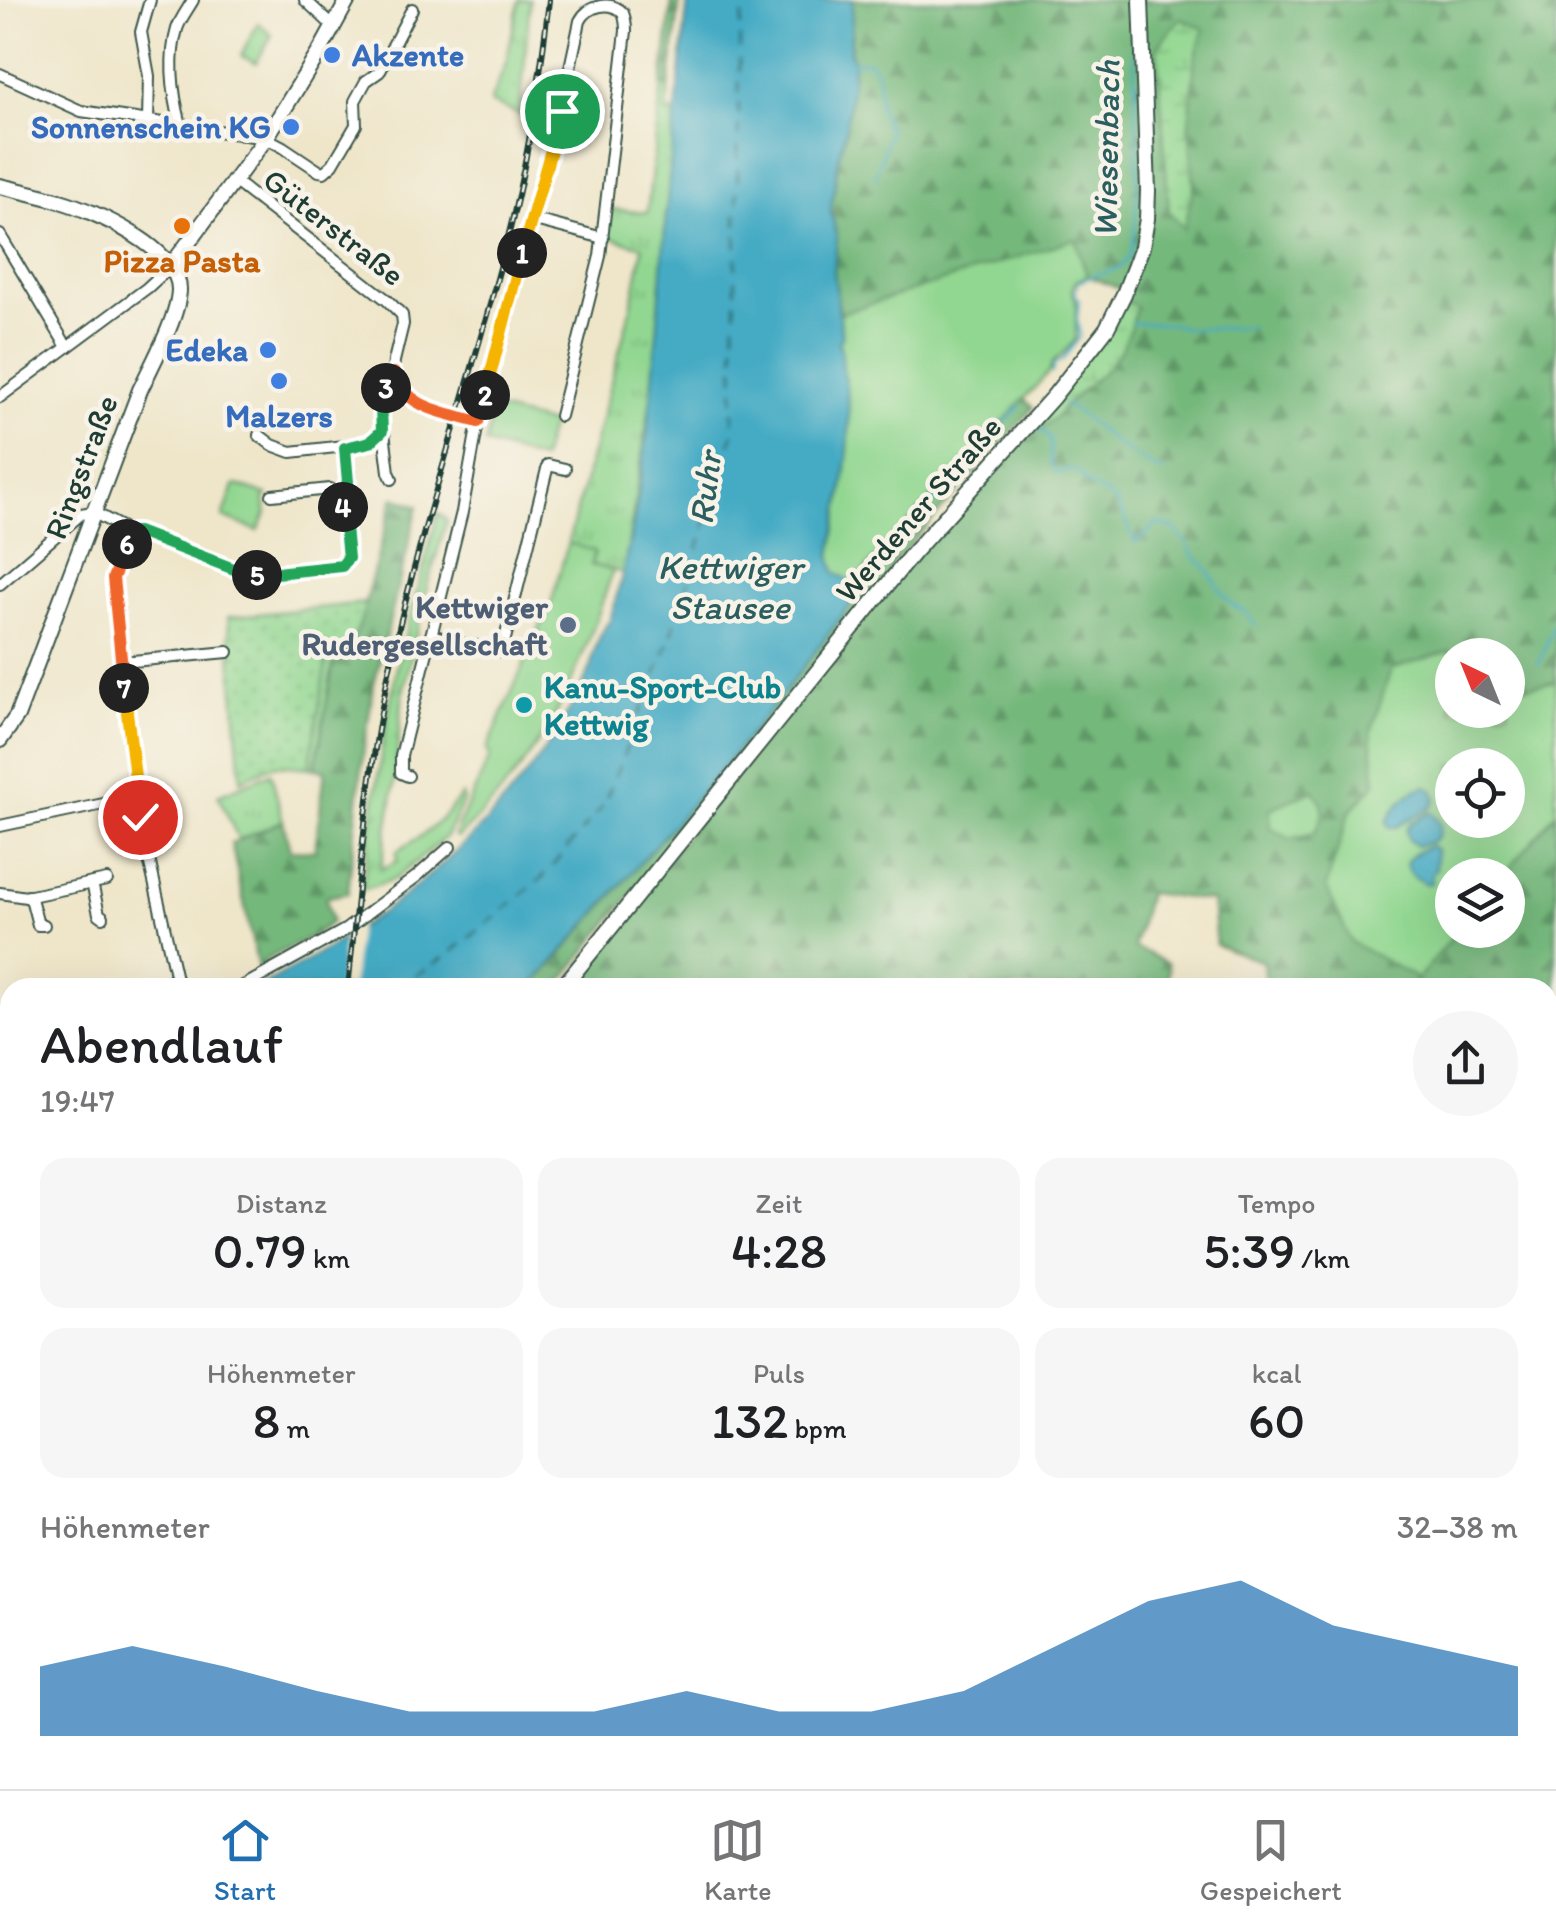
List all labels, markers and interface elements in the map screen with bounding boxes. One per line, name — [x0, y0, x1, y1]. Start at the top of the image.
place label: Akzente — [351, 36, 464, 74]
marker: Akzente — [321, 44, 343, 66]
water label: Wiesenbach — [1083, 59, 1129, 238]
pin — [520, 69, 605, 154]
icon: arrive — [535, 84, 590, 139]
place label: Sonnenschein KG — [31, 108, 271, 146]
marker: Sonnenschein KG — [280, 116, 302, 138]
street label: Güterstraße — [256, 160, 412, 294]
marker: Pizza Pasta — [171, 215, 193, 237]
pin: 1 — [497, 228, 547, 278]
text: 1 — [516, 236, 529, 270]
place label: Pizza Pasta — [104, 242, 261, 280]
place label: Edeka — [166, 331, 248, 369]
marker: Edeka — [257, 339, 279, 361]
pin: 3 — [361, 363, 411, 413]
marker: Malzers — [268, 370, 290, 392]
pin: 2 — [460, 370, 510, 420]
text: 3 — [378, 371, 394, 405]
text: 2 — [478, 378, 492, 412]
street label: Ringstraße — [36, 390, 126, 544]
place label: Malzers — [225, 397, 333, 435]
street label: Werdener Straße — [827, 408, 1009, 610]
water label: Ruhr — [680, 446, 731, 527]
pin: 4 — [318, 482, 368, 532]
text: 4 — [335, 490, 351, 524]
pin: 6 — [102, 519, 152, 569]
text: 6 — [120, 527, 134, 561]
water label: Kettwiger Stausee — [657, 546, 807, 628]
pin: 5 — [232, 550, 282, 600]
text: 5 — [250, 558, 264, 592]
place label: Kettwiger Rudergesellschaft — [302, 588, 549, 663]
marker: Kettwiger Rudergesellschaft — [557, 614, 579, 636]
north arrow — [1435, 638, 1525, 728]
map controls — [1435, 638, 1525, 948]
pin: 7 — [99, 663, 149, 713]
place label: Kanu-Sport-Club Kettwig — [544, 668, 781, 743]
text: 7 — [117, 671, 131, 705]
marker: Kanu-Sport-Club Kettwig — [513, 694, 535, 716]
button: locate — [1435, 748, 1525, 838]
pin — [98, 775, 183, 860]
icon: check — [113, 790, 168, 845]
button: layers — [1435, 858, 1525, 948]
text: Abendlauf — [40, 1011, 283, 1077]
button: share — [1413, 1011, 1518, 1116]
text: 19:47 — [40, 1082, 115, 1120]
text: Distanz — [236, 1186, 327, 1220]
text: Zeit — [756, 1186, 802, 1220]
text: Tempo — [1238, 1186, 1316, 1220]
text: 0.79 — [213, 1220, 307, 1281]
text: 4:28 — [731, 1220, 827, 1281]
text: 5:39 — [1203, 1220, 1295, 1281]
text: km — [307, 1241, 350, 1275]
text: /km — [1295, 1241, 1350, 1275]
text: Höhenmeter — [207, 1356, 356, 1390]
text: Puls — [753, 1356, 805, 1390]
text: kcal — [1252, 1356, 1302, 1390]
text: 8 — [253, 1390, 280, 1451]
text: 132 — [711, 1390, 788, 1451]
text: 60 — [1248, 1390, 1305, 1451]
text: m — [280, 1411, 310, 1445]
text: bpm — [788, 1411, 846, 1445]
text: Höhenmeter — [40, 1508, 210, 1546]
text: 32–38 m — [1397, 1508, 1518, 1546]
tab: Start — [214, 1813, 276, 1907]
tab: Karte — [704, 1813, 772, 1907]
tab: Gespeichert — [1200, 1813, 1342, 1907]

